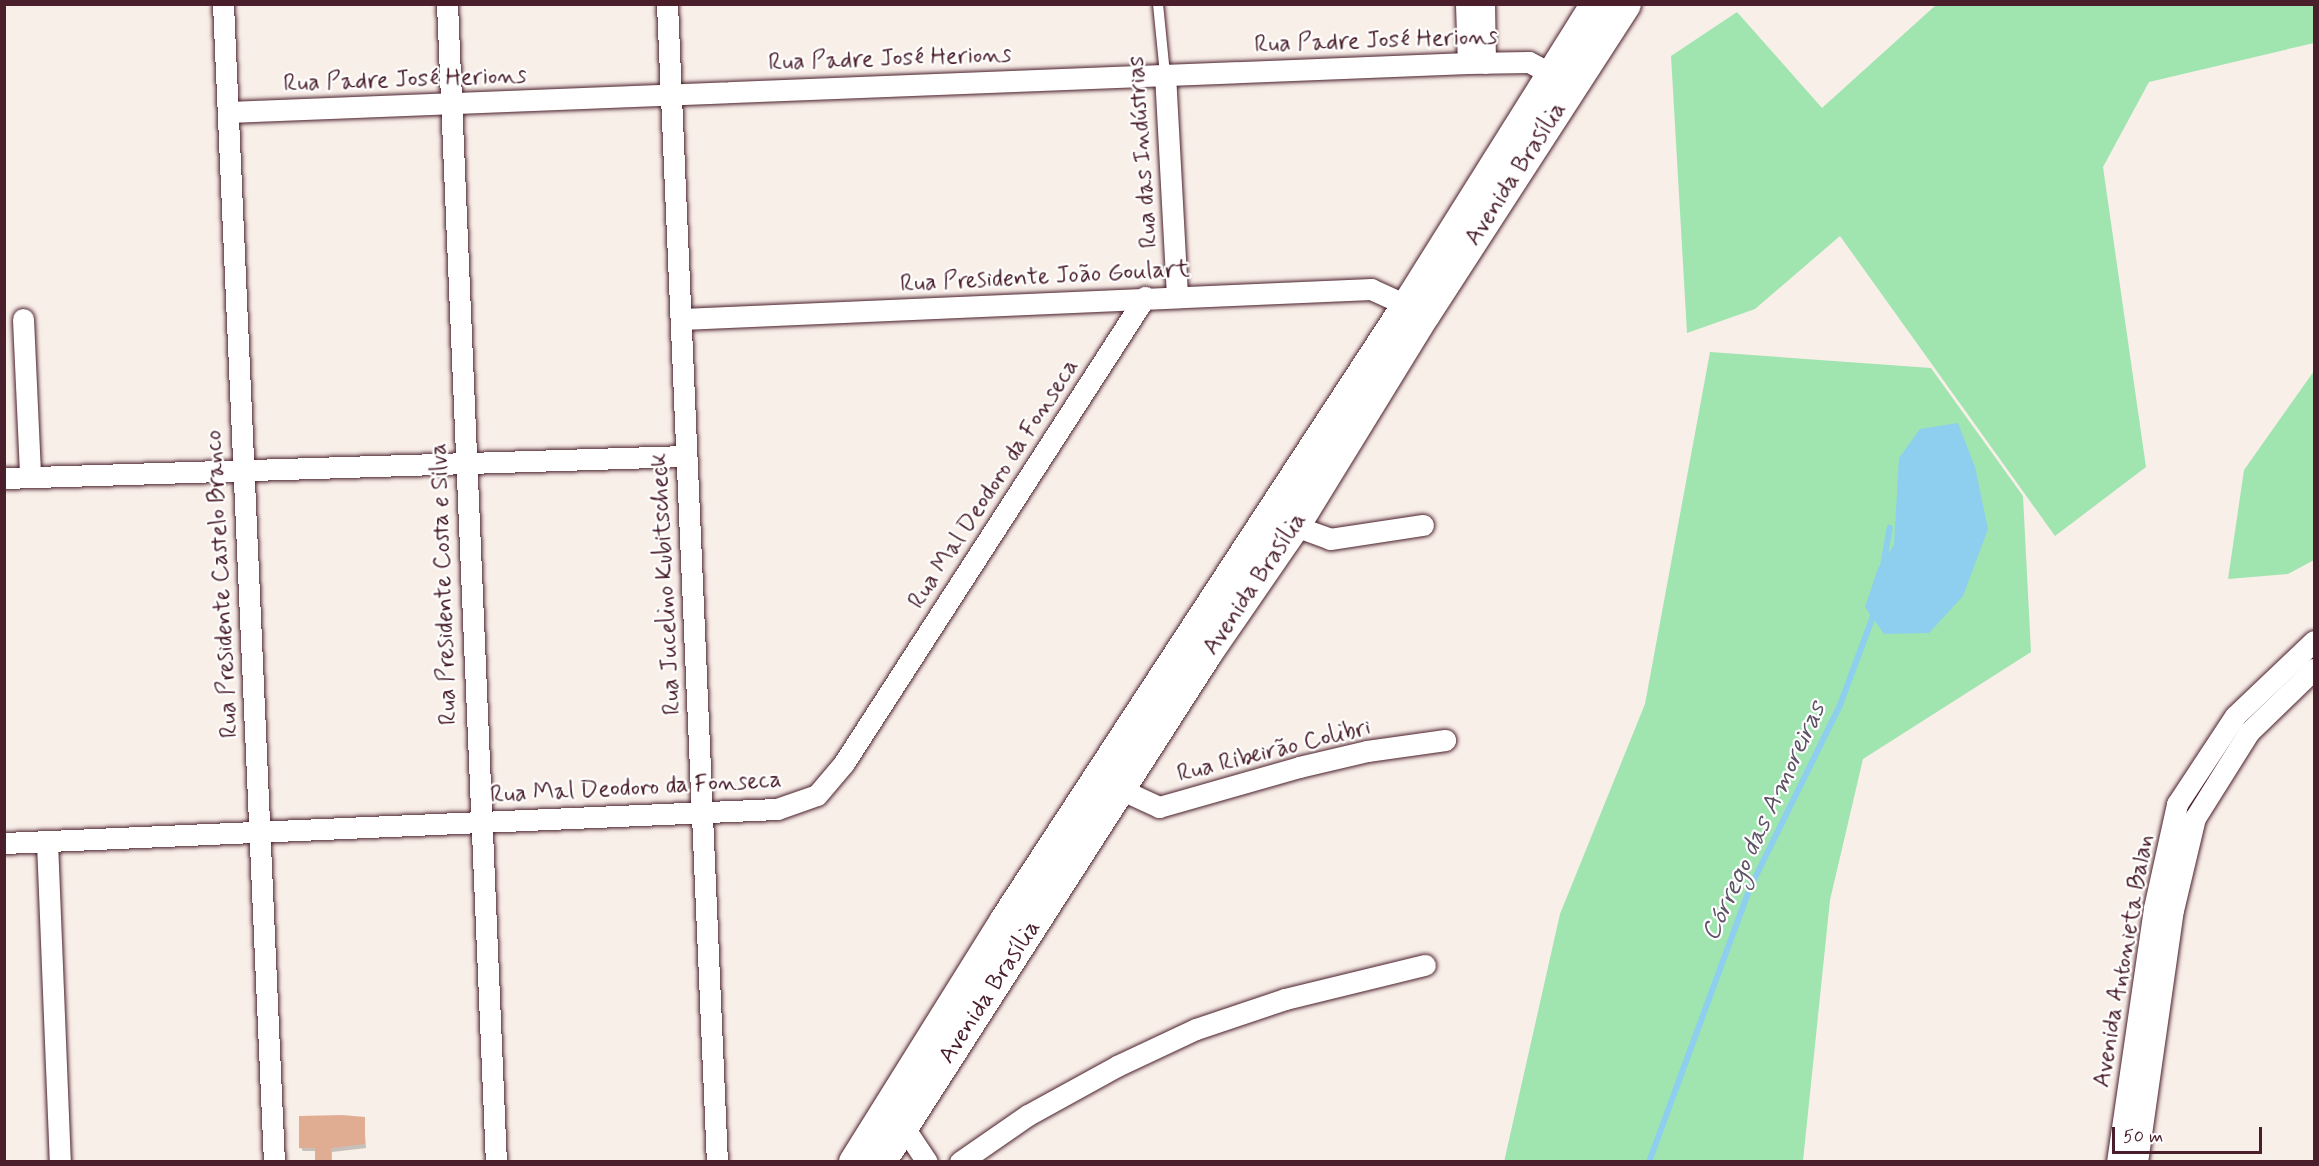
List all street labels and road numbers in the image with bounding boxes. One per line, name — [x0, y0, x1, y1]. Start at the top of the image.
street label: Rua Padre José Herions — [1255, 22, 1497, 60]
street label: Rua Padre José Herions — [769, 40, 1011, 78]
street label: Rua das Indústrias — [1122, 59, 1164, 245]
street label: Rua Padre José Herions — [284, 61, 526, 99]
street label: Avenida Brasília — [1458, 96, 1574, 252]
street label: Rua Presidente João Goulart — [899, 255, 1191, 299]
street label: Rua Mal Deodoro da Fonseca — [905, 358, 1083, 610]
street label: Rua Presidente Castelo Branco — [199, 427, 245, 741]
street label: Rua Presidente Costa e Silva — [425, 441, 463, 727]
street label: Rua Jucelino Kubitscheck — [645, 453, 687, 715]
street label: Avenida Brasília — [1196, 507, 1314, 661]
street label: Rua Ribeirão Colibri — [1174, 713, 1374, 789]
street label: Rua Mal Deodoro da Fonseca — [494, 766, 778, 810]
street label: Avenida Antonieta Balan — [2087, 829, 2161, 1093]
street label: Avenida Brasília — [932, 914, 1048, 1070]

